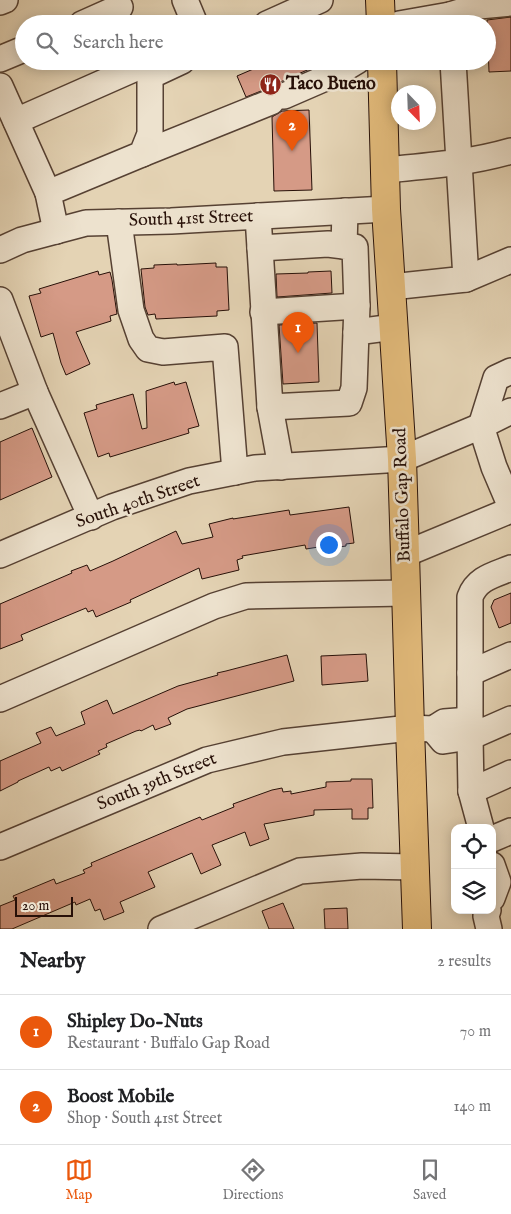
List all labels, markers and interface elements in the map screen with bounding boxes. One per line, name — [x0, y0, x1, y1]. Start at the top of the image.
search box — [15, 15, 496, 70]
icon: search — [33, 29, 61, 57]
text: Search here — [73, 31, 164, 55]
restaurant icon: Taco Bueno — [258, 72, 282, 96]
place label: Taco Bueno — [285, 73, 376, 96]
north arrow — [391, 85, 436, 130]
pin: 2 — [276, 110, 308, 151]
street label: South 41st Street — [128, 205, 254, 233]
pin: 1 — [282, 312, 314, 353]
street label: Buffalo Gap Road — [389, 427, 417, 563]
street label: South 40th Street — [73, 470, 203, 534]
your location — [316, 532, 342, 558]
street label: South 39th Street — [94, 748, 220, 816]
map controls — [451, 824, 496, 914]
button: locate — [451, 824, 496, 869]
button: layers — [451, 869, 496, 914]
scale bar — [15, 894, 72, 917]
text: 20 m — [22, 897, 49, 915]
text: Nearby — [20, 948, 85, 975]
text: 2 results — [437, 952, 491, 972]
text: Shipley Do-Nuts — [67, 1010, 203, 1034]
text: 1 — [33, 1022, 39, 1042]
text: 70 m — [460, 1022, 491, 1042]
text: Restaurant · Buffalo Gap Road — [67, 1034, 270, 1054]
text: Boost Mobile — [67, 1085, 174, 1109]
text: 2 — [32, 1097, 40, 1117]
text: 140 m — [453, 1097, 491, 1117]
text: Shop · South 41st Street — [67, 1109, 222, 1129]
tab: Map — [65, 1156, 93, 1204]
tab: Directions — [222, 1156, 283, 1204]
tab: Saved — [413, 1156, 446, 1204]

